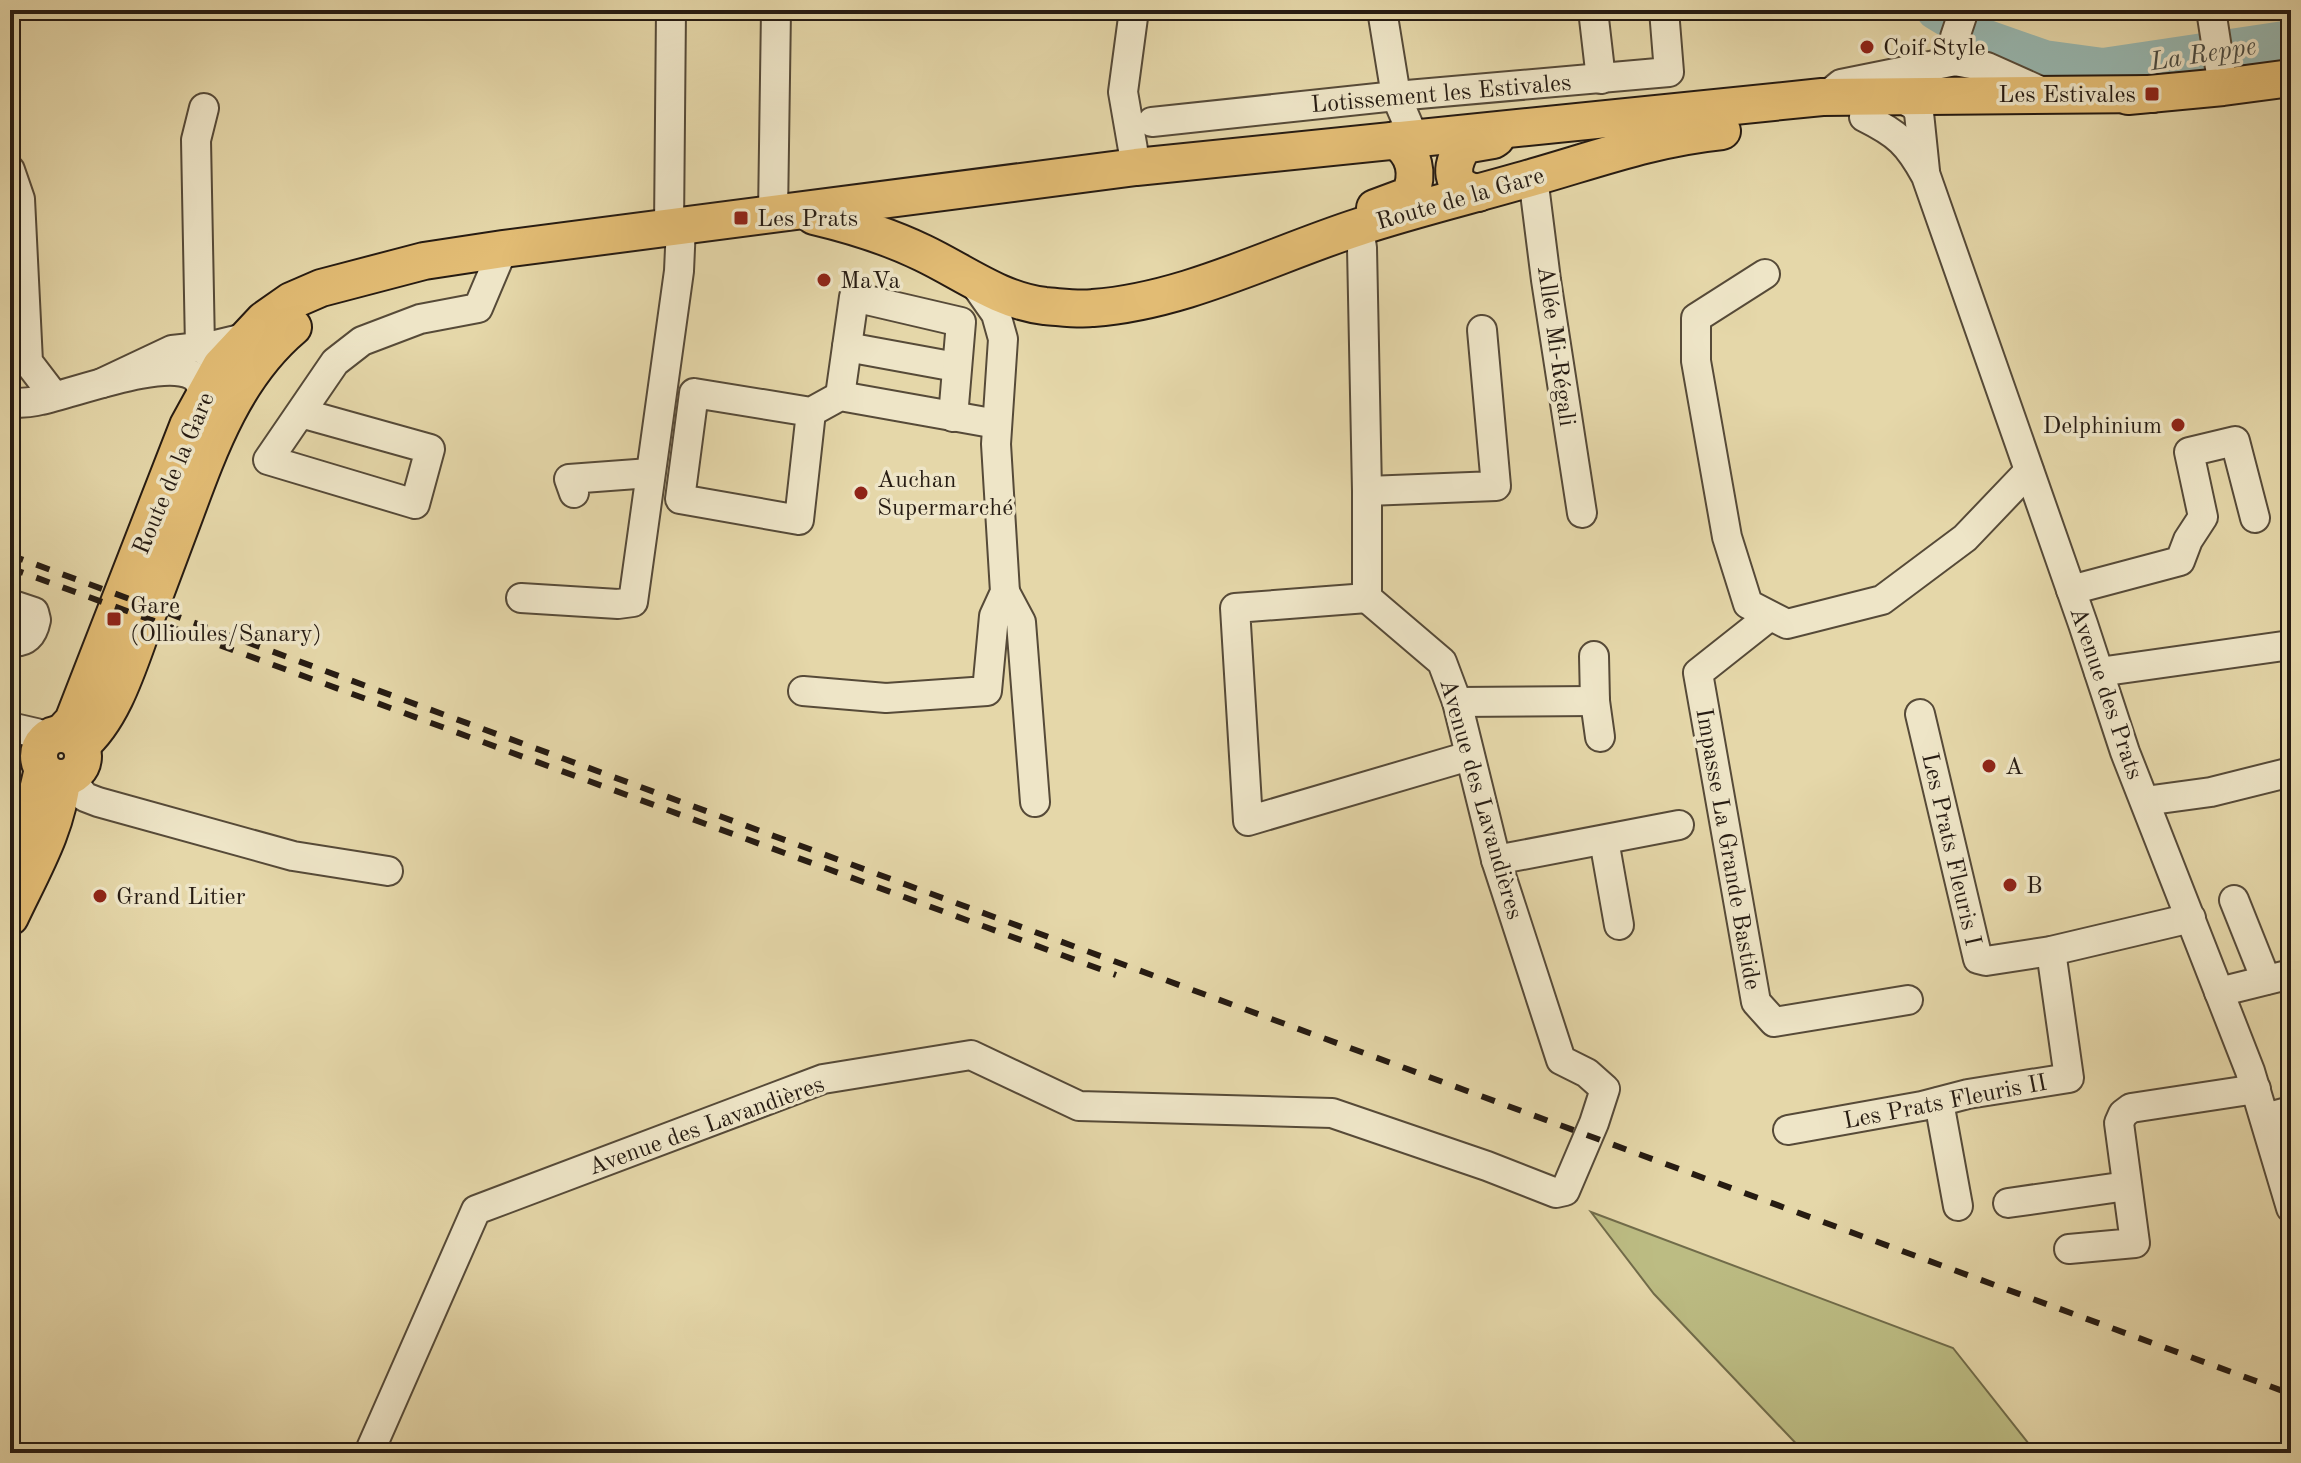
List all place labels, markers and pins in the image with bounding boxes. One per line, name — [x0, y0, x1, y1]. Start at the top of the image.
place label: Coif Style — [1883, 37, 1986, 61]
marker: Coif Style — [1858, 38, 1876, 56]
place label: Les Estivales — [1998, 84, 2136, 108]
marker: Les Estivales — [2143, 85, 2161, 103]
place label: Les Prats — [757, 208, 858, 232]
marker: Les Prats — [732, 209, 750, 227]
place label: MaVa — [840, 270, 901, 294]
marker: MaVa — [815, 271, 833, 289]
place label: Delphinium — [2042, 415, 2162, 439]
marker: Delphinium — [2169, 416, 2187, 434]
place label: Auchan Supermarché — [877, 469, 1013, 521]
marker: Auchan Supermarché — [852, 484, 870, 502]
place label: Gare (Ollioules/Sanary) — [130, 595, 322, 647]
marker: Gare (Ollioules/Sanary) — [105, 610, 123, 628]
place label: A — [2005, 756, 2023, 780]
marker: A — [1980, 757, 1998, 775]
place label: B — [2026, 875, 2043, 899]
marker: B — [2001, 876, 2019, 894]
place label: Grand Litier — [116, 886, 246, 910]
marker: Grand Litier — [91, 887, 109, 905]

